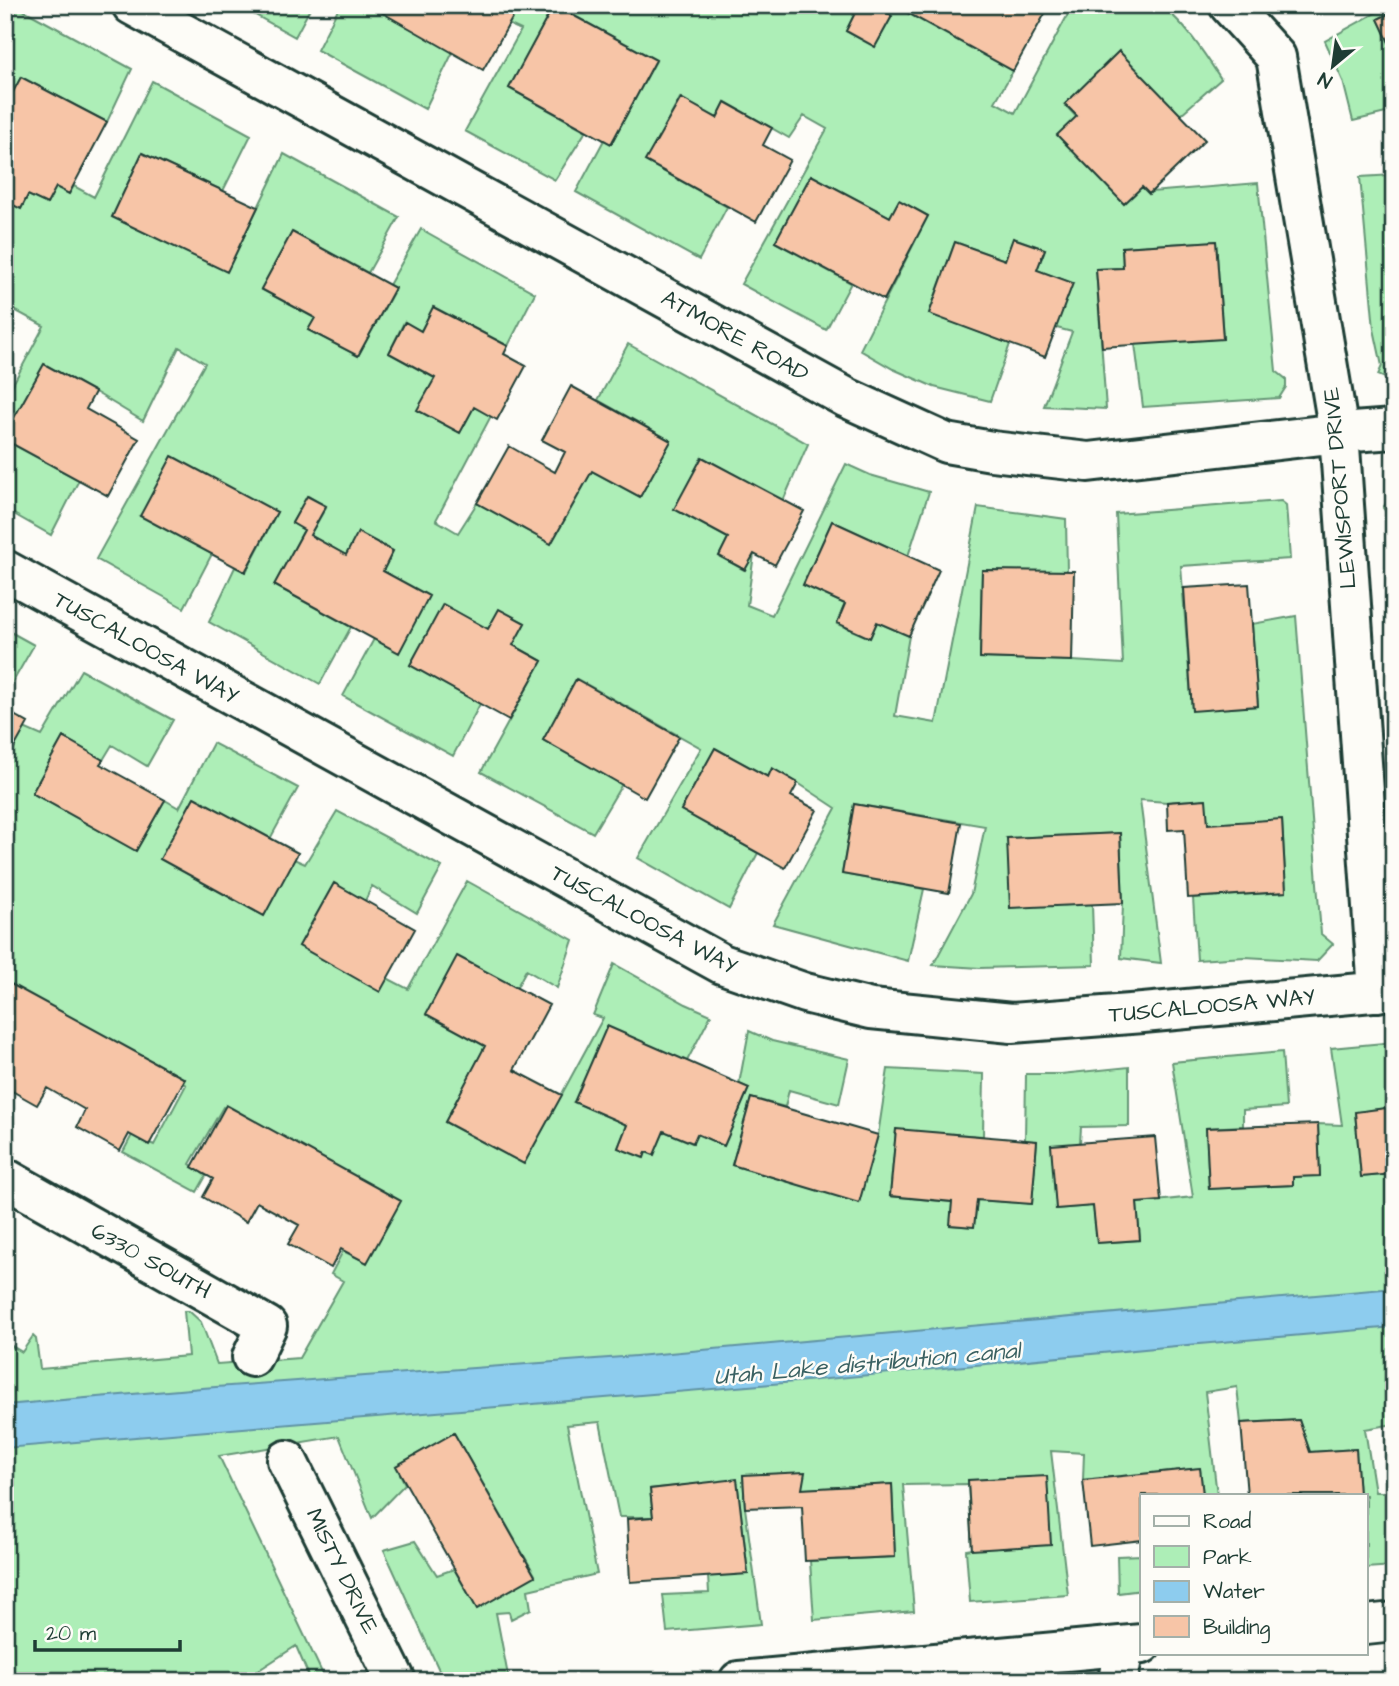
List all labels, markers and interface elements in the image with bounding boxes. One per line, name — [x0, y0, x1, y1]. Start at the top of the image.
north arrow — [1298, 32, 1368, 102]
text: N — [1314, 65, 1337, 94]
street label: ATMORE ROAD — [655, 282, 815, 390]
street label: LEWISPORT DRIVE — [1315, 385, 1365, 590]
street label: TUSCALOOSA WAY — [48, 584, 244, 712]
street label: TUSCALOOSA WAY — [545, 857, 743, 983]
street label: TUSCALOOSA WAY — [1107, 981, 1317, 1031]
street label: 6330 SOUTH — [85, 1215, 217, 1307]
water label: Utah Lake distribution canal — [713, 1333, 1025, 1394]
legend — [1140, 1494, 1368, 1654]
street label: MISTY DRIVE — [298, 1503, 386, 1639]
text: Road — [1203, 1507, 1251, 1536]
text: Park — [1203, 1543, 1252, 1572]
text: Water — [1203, 1577, 1265, 1606]
scale bar — [35, 1609, 180, 1653]
text: Building — [1203, 1613, 1271, 1644]
text: 20 m — [46, 1619, 97, 1648]

